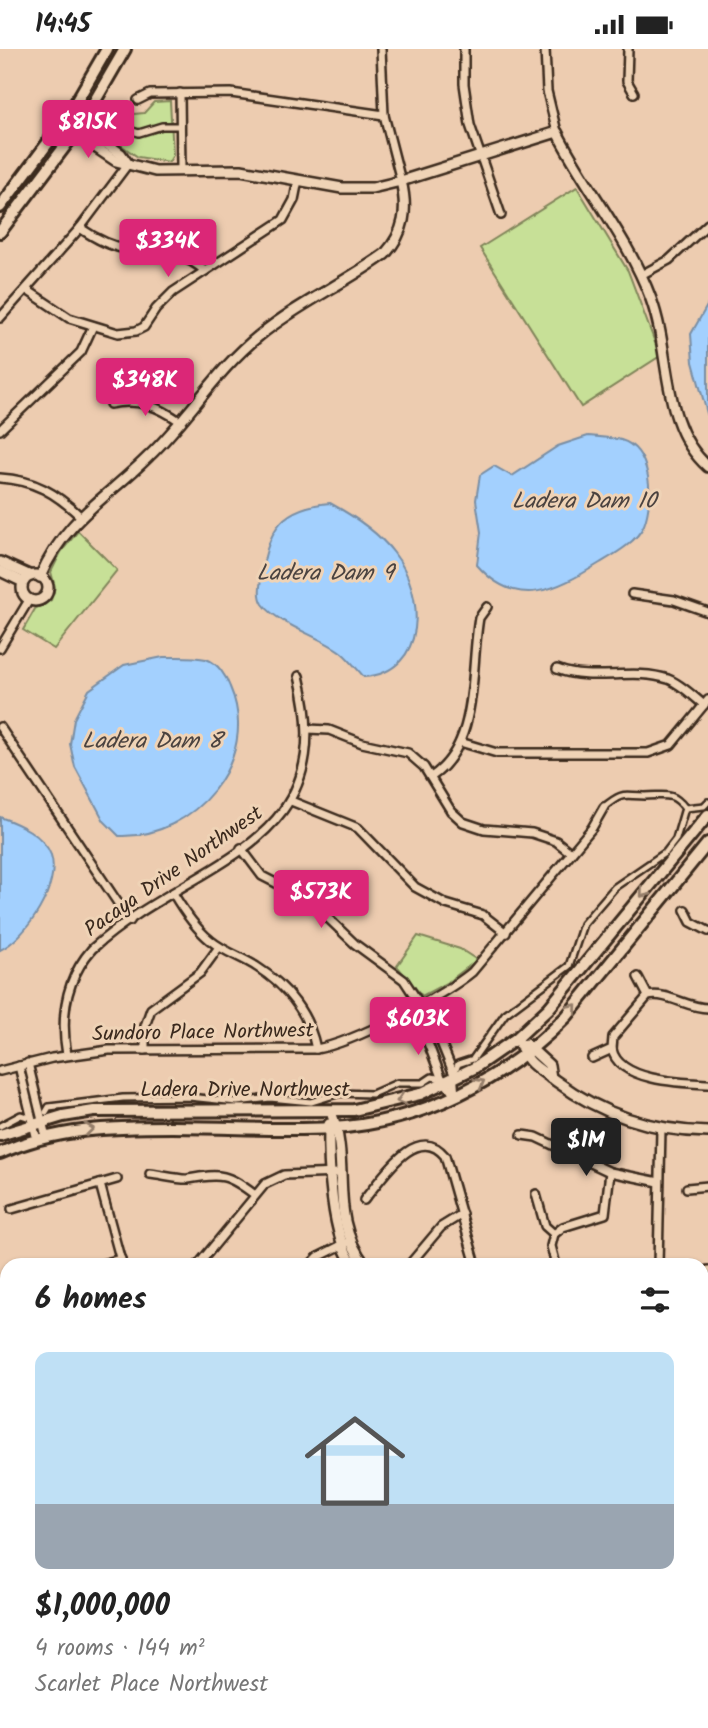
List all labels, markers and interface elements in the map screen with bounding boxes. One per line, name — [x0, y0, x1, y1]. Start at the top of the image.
text: 14:45 — [35, 4, 91, 46]
pin: $815K — [39, 101, 137, 160]
text: $815K — [58, 105, 118, 141]
pin: $334K — [119, 219, 217, 279]
text: $334K — [135, 224, 201, 260]
pin: $348K — [96, 359, 194, 418]
text: $348K — [112, 363, 178, 399]
water label: Ladera Dam 10 — [512, 484, 660, 520]
water label: Ladera Dam 9 — [256, 556, 396, 592]
water label: Ladera Dam 8 — [82, 724, 226, 760]
street label: Pacaya Drive Northwest — [78, 797, 271, 946]
pin: $573K — [272, 871, 370, 930]
text: $573K — [290, 875, 352, 911]
one-way arrow — [640, 886, 653, 898]
pin: $603K — [369, 997, 467, 1057]
text: $603K — [386, 1002, 450, 1038]
one-way arrow — [565, 1004, 578, 1016]
street label: Sundoro Place Northwest — [92, 1015, 315, 1051]
street label: Ladera Drive Northwest — [140, 1074, 351, 1107]
one-way arrow — [473, 1078, 485, 1091]
one-way arrow — [395, 1091, 407, 1106]
pin: $1M — [552, 1119, 620, 1178]
one-way arrow — [83, 1122, 95, 1137]
text: $1M — [567, 1123, 605, 1159]
text: 6 homes — [35, 1276, 147, 1324]
icon: filters — [636, 1281, 674, 1319]
icon: home — [292, 1398, 418, 1524]
text: $1,000,000 — [35, 1583, 170, 1631]
text: 4 rooms · 144 m² — [35, 1631, 205, 1667]
text: Scarlet Place Northwest — [35, 1667, 268, 1703]

